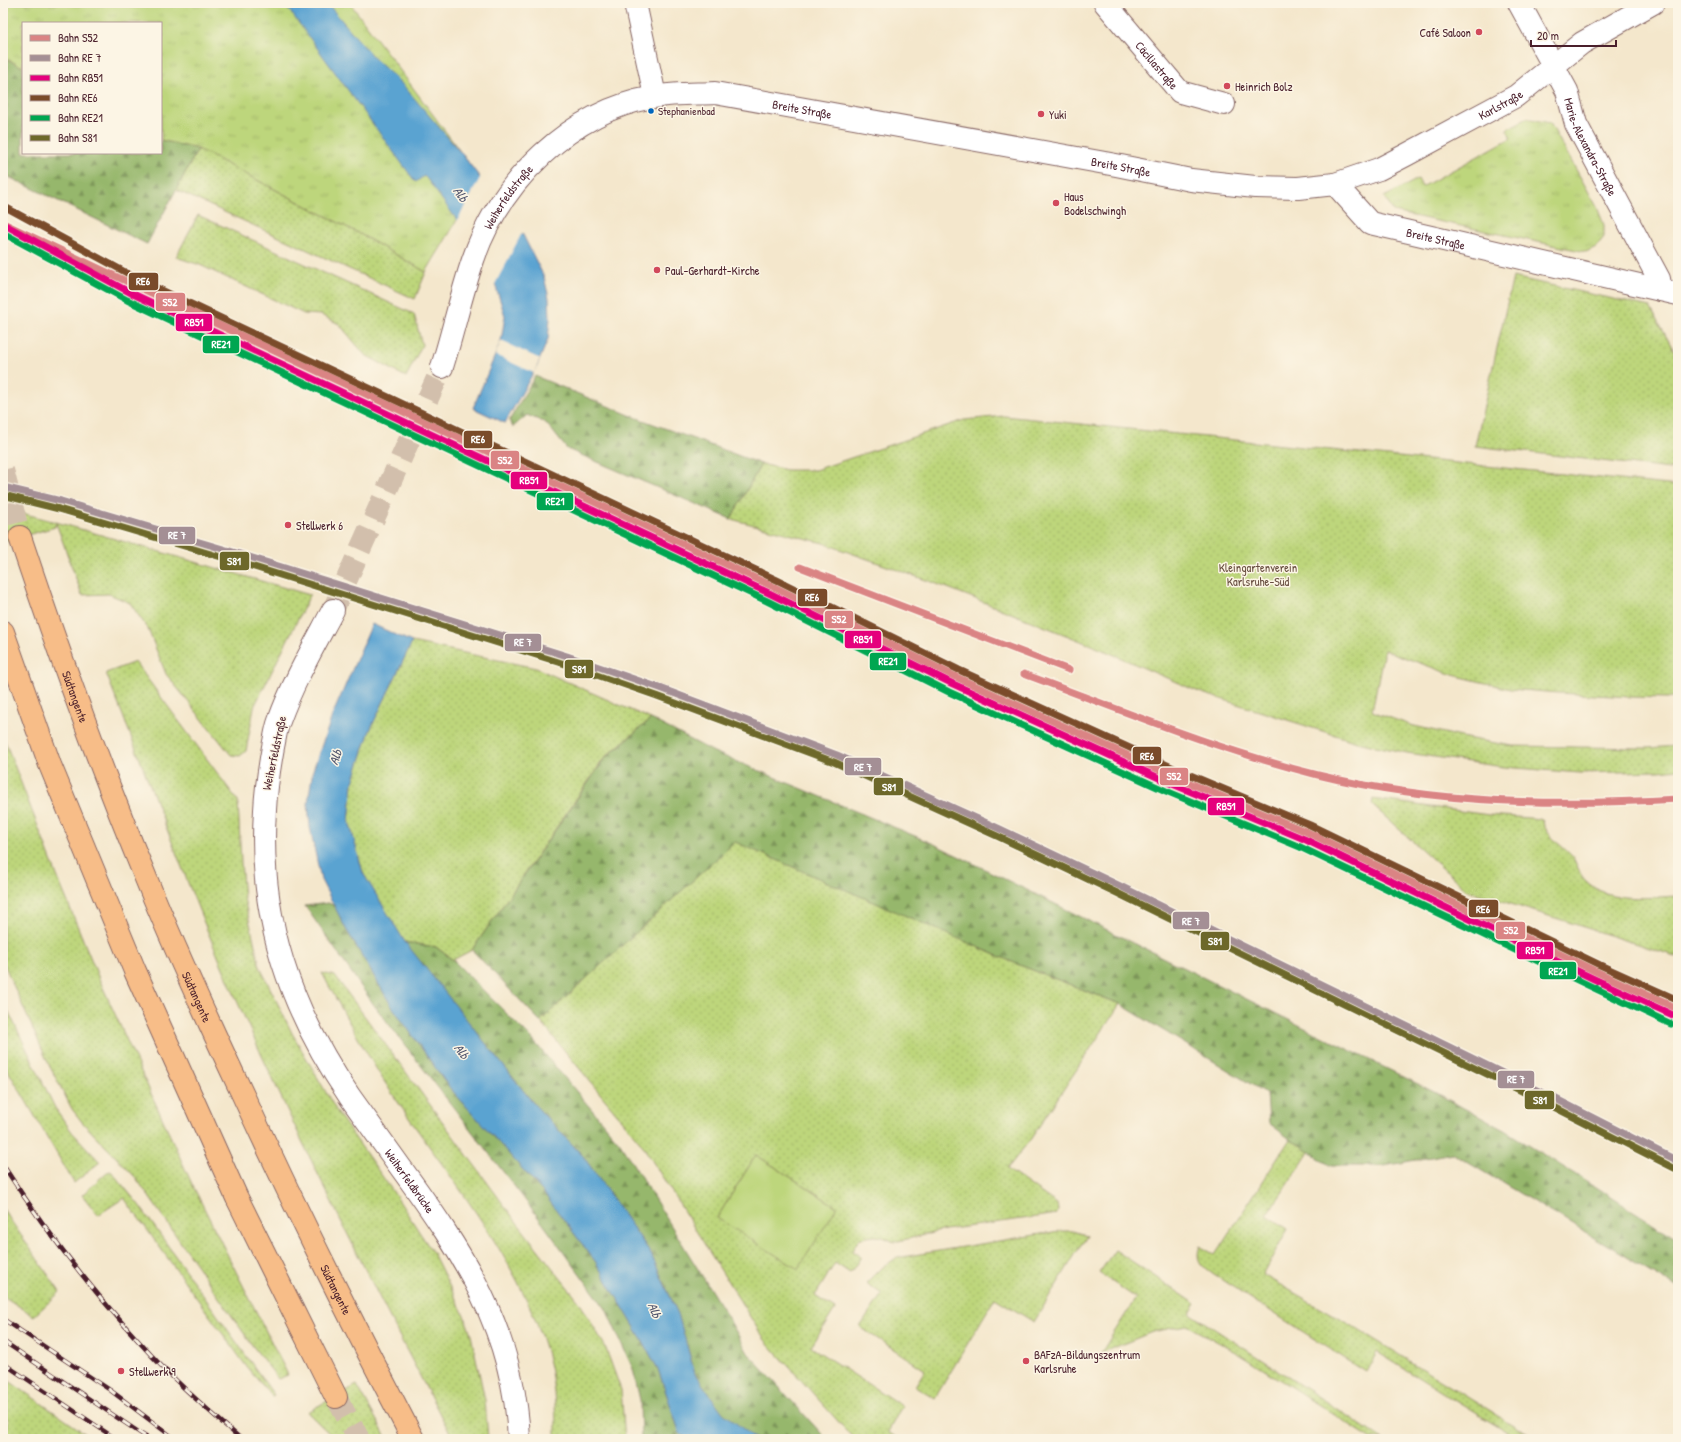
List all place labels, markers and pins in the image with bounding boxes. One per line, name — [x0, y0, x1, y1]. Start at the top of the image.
place label: Café Saloon — [1419, 24, 1471, 41]
marker: Café Saloon — [1474, 27, 1484, 37]
place label: Heinrich Bolz — [1235, 78, 1293, 95]
marker: Heinrich Bolz — [1222, 81, 1232, 91]
place label: Stephanienbad — [658, 104, 715, 118]
marker: Stephanienbad — [646, 106, 656, 116]
place label: Yuki — [1049, 106, 1067, 123]
marker: Yuki — [1036, 109, 1046, 119]
place label: Haus Bodelschwingh — [1064, 188, 1126, 219]
marker: Haus Bodelschwingh — [1051, 198, 1061, 208]
place label: Paul-Gerhardt-Kirche — [665, 262, 760, 279]
marker: Paul-Gerhardt-Kirche — [652, 265, 662, 275]
place label: Stellwerk 6 — [296, 517, 343, 534]
marker: Stellwerk 6 — [283, 520, 293, 530]
place label: BAFzA-Bildungszentrum Karlsruhe — [1034, 1346, 1140, 1377]
marker: BAFzA-Bildungszentrum Karlsruhe — [1021, 1356, 1031, 1366]
place label: Stellwerk 9 — [129, 1363, 176, 1380]
marker: Stellwerk 9 — [116, 1366, 126, 1376]

